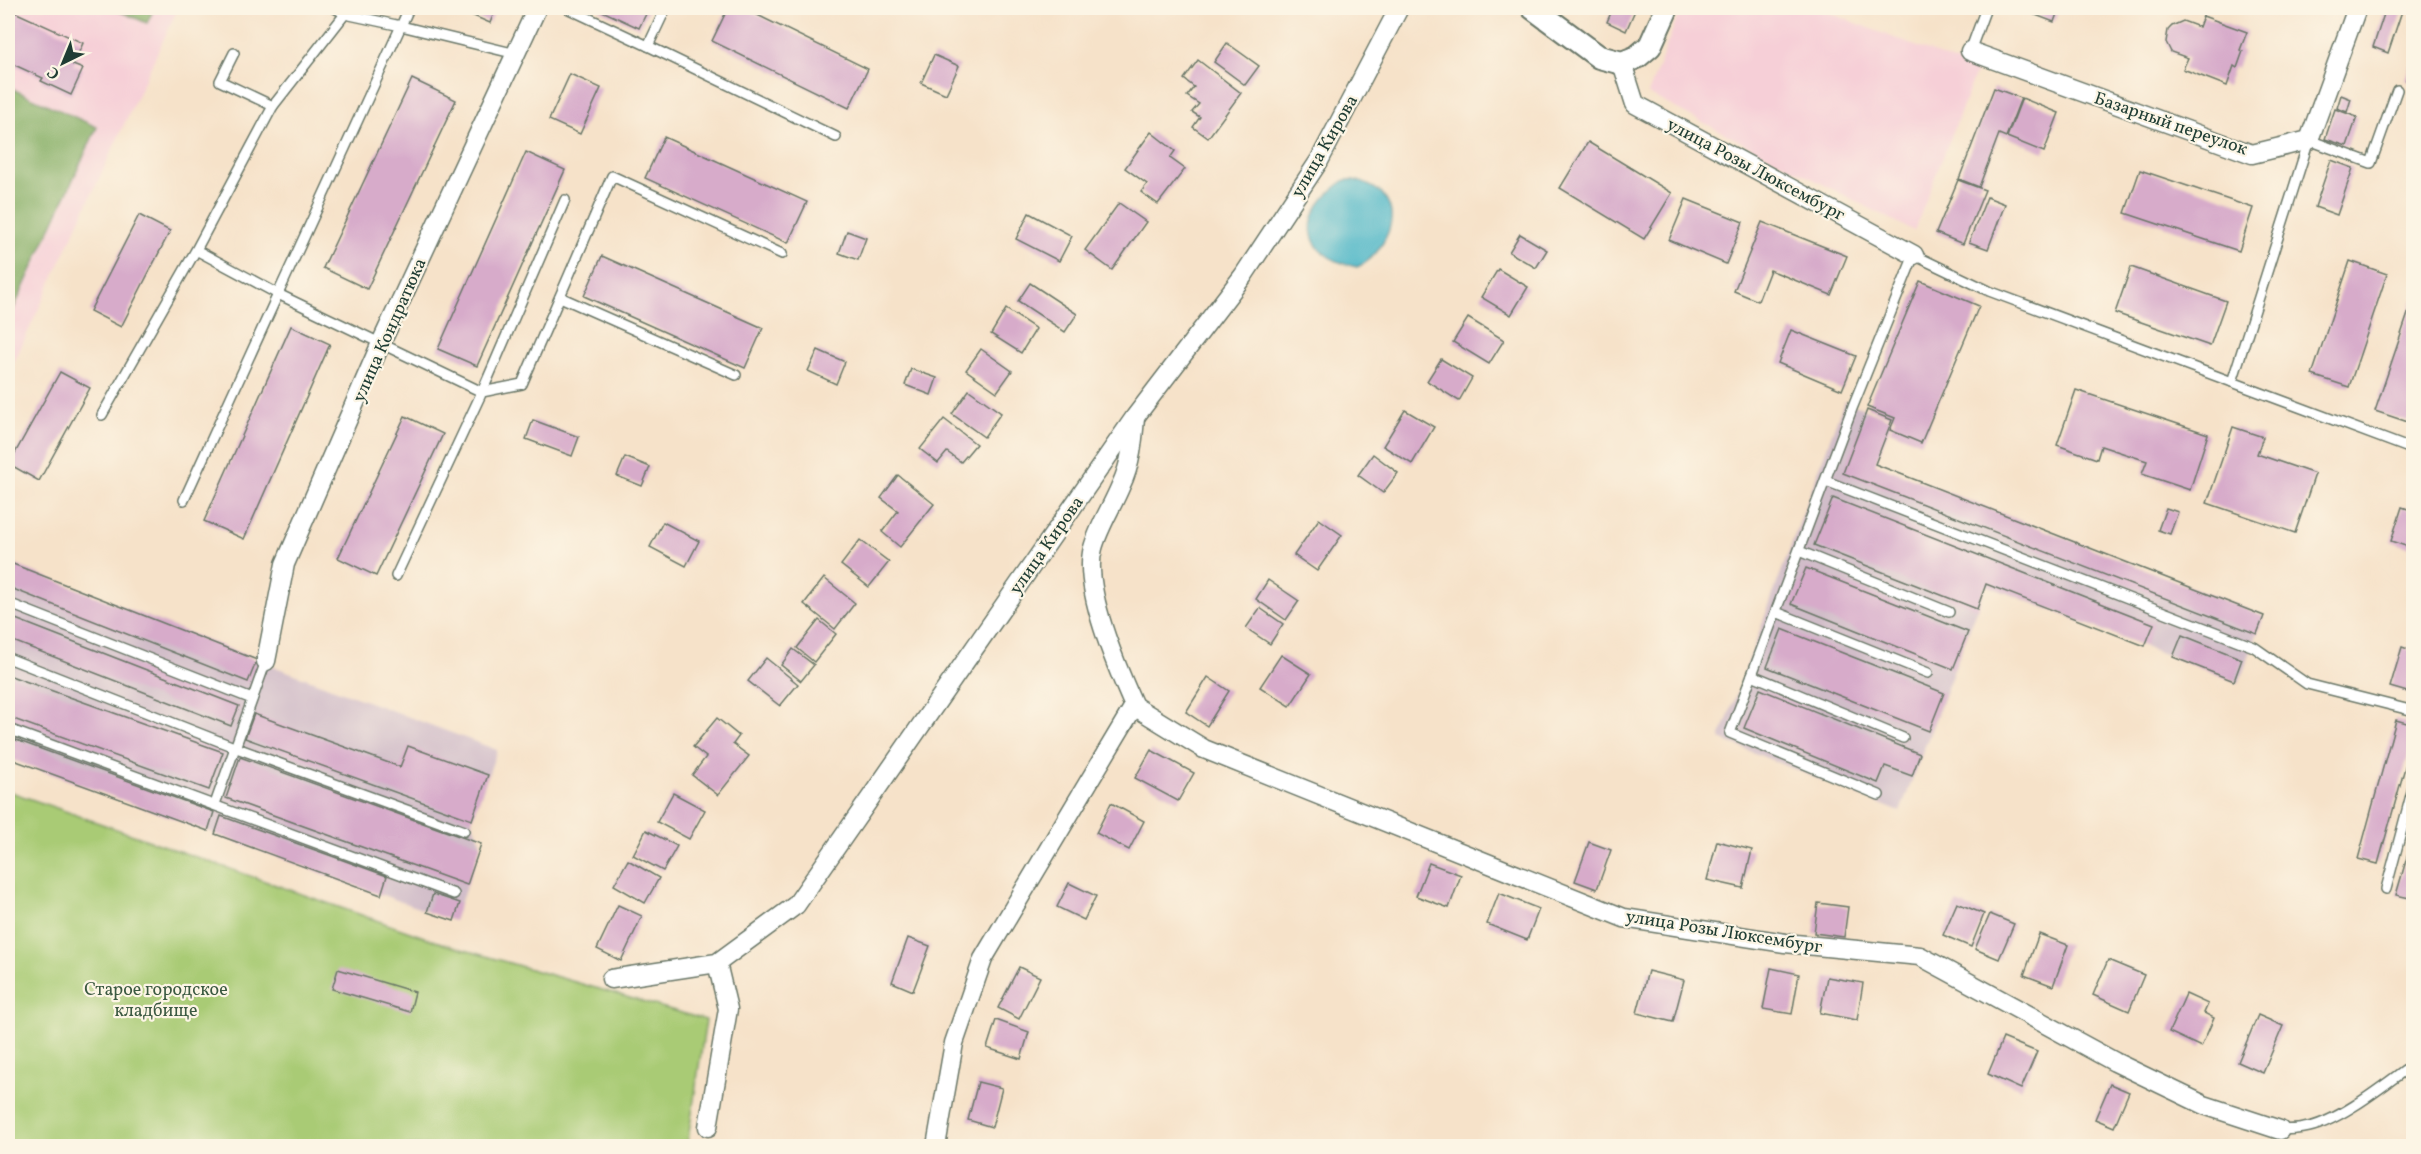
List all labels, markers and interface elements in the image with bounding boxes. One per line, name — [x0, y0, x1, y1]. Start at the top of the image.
north arrow — [33, 33, 93, 93]
text: С — [43, 61, 65, 84]
street label: Базарный переулок — [2090, 86, 2251, 163]
street label: улица Кирова — [1286, 91, 1365, 203]
street label: улица Розы Люксембург — [1662, 113, 1849, 228]
street label: улица Кондратюка — [347, 254, 433, 407]
street label: улица Кирова — [1004, 492, 1090, 600]
street label: улица Розы Люксембург — [1624, 905, 1824, 960]
park label: Старое городское кладбище — [84, 978, 228, 1024]

